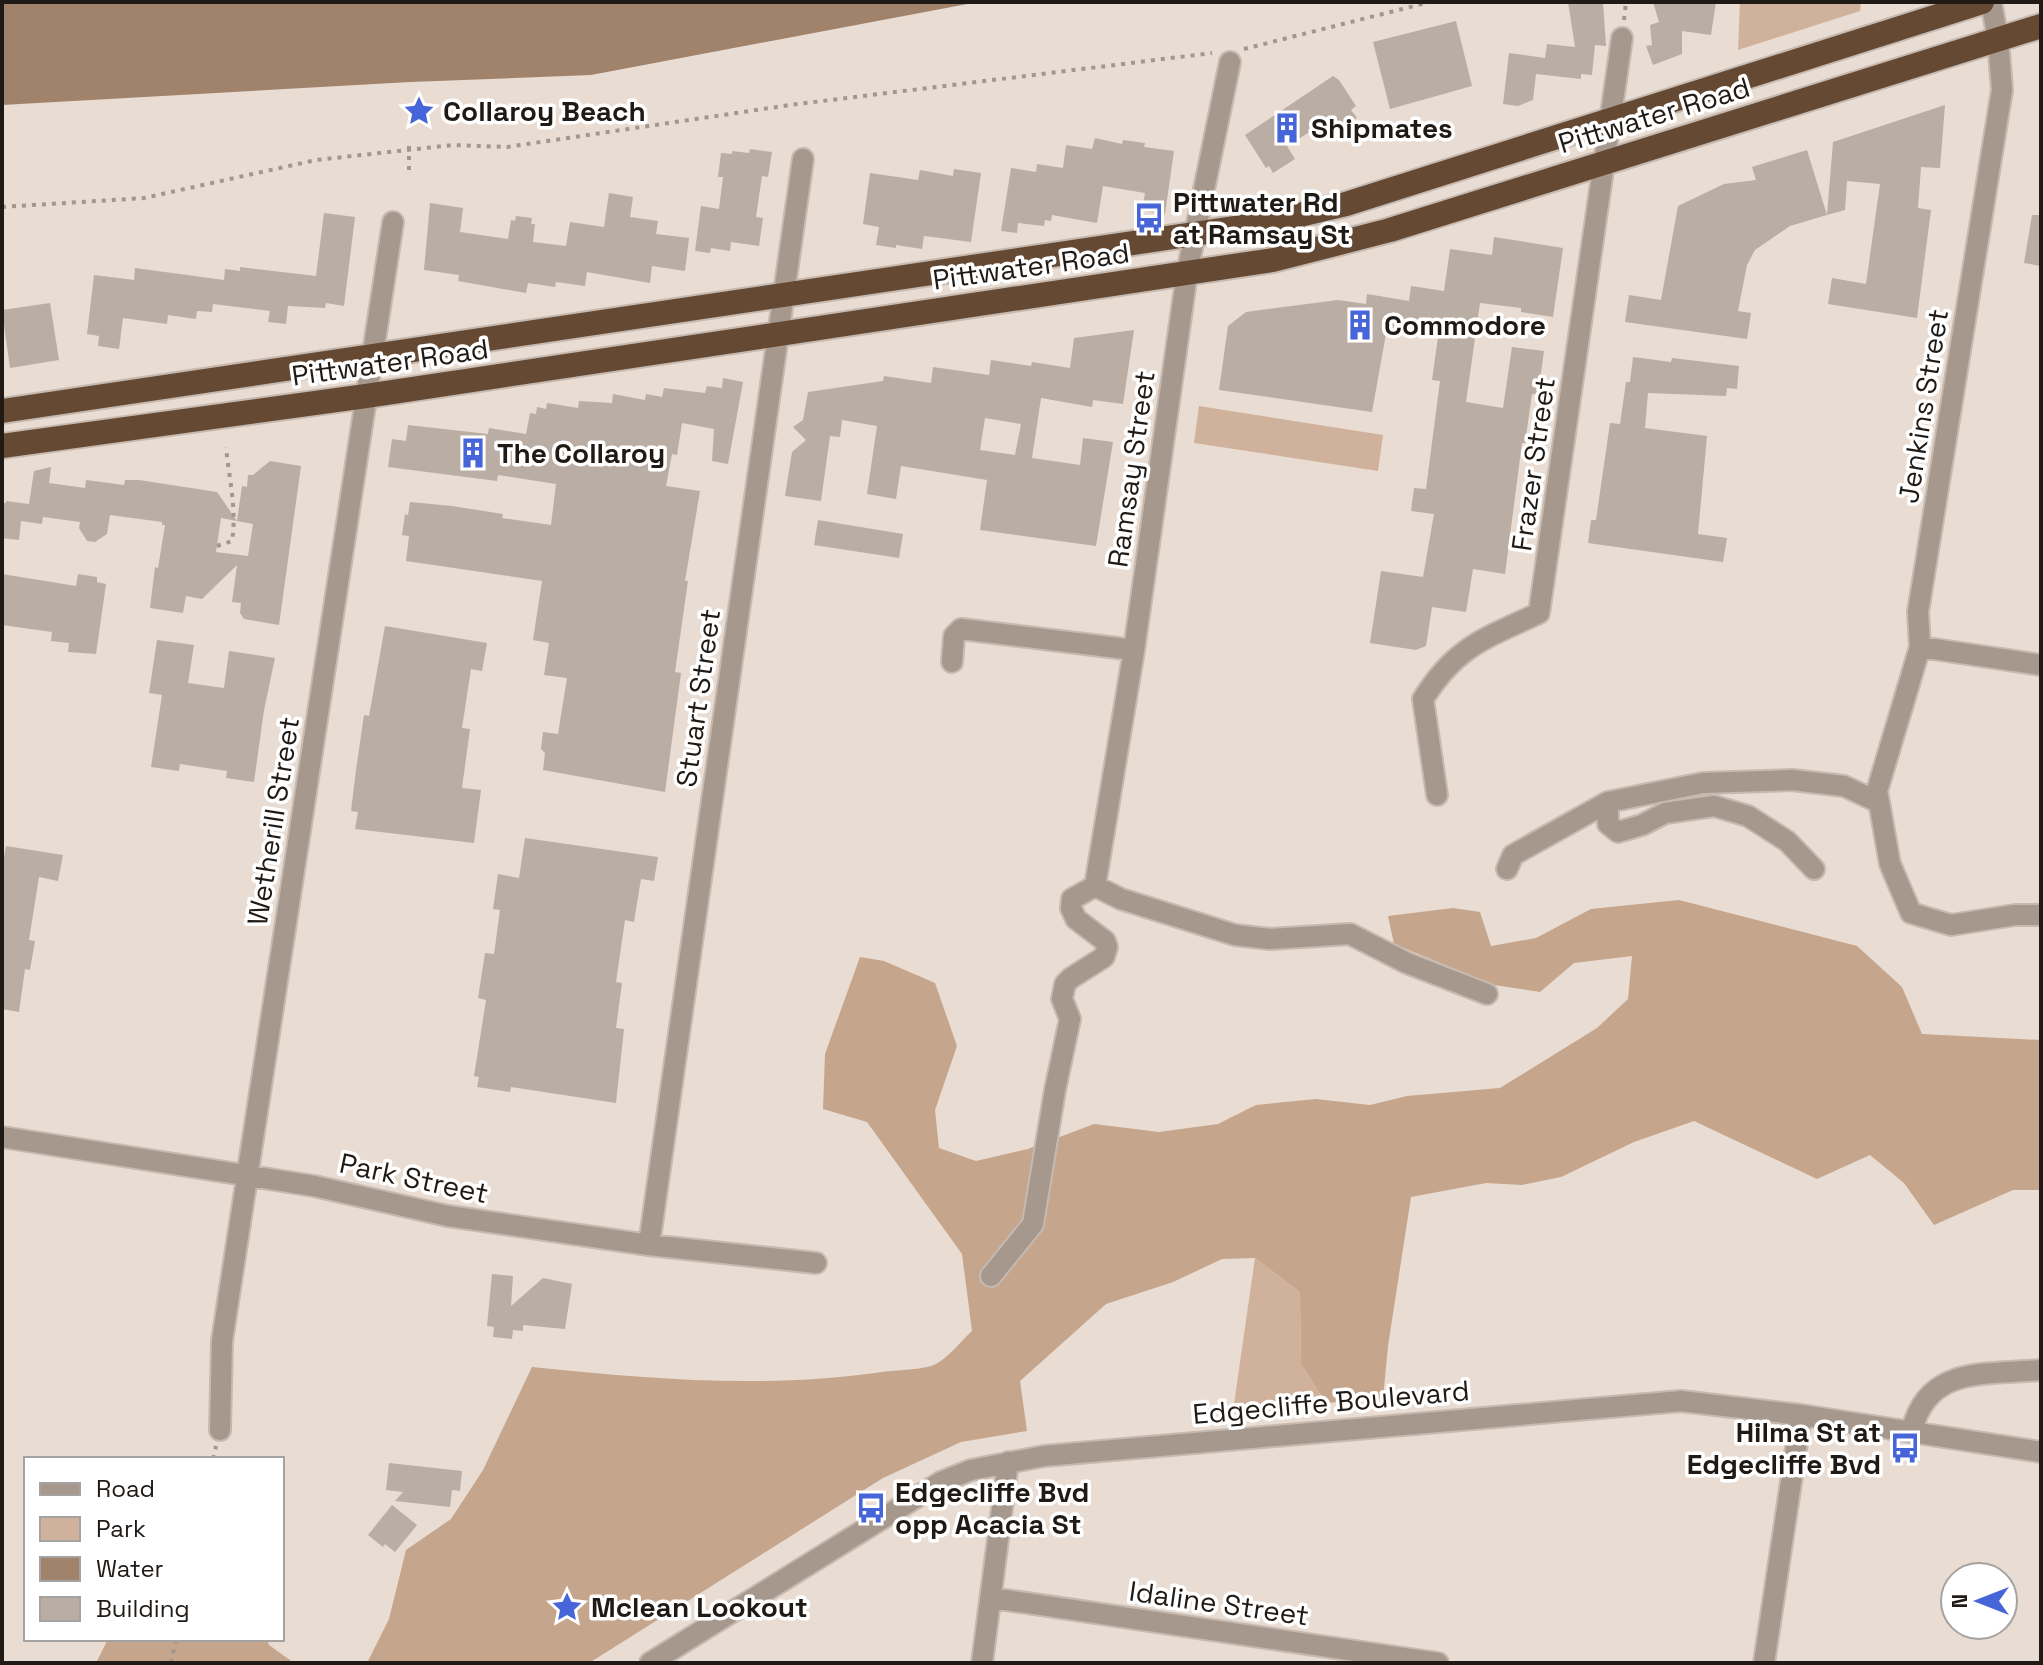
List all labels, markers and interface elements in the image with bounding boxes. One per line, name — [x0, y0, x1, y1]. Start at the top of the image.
street label: Pittwater Road — [1554, 69, 1754, 161]
place label: Collaroy Beach — [443, 93, 646, 129]
place icon: Collaroy Beach — [402, 94, 436, 128]
place label: Shipmates — [1311, 110, 1453, 146]
building icon: Shipmates — [1270, 111, 1304, 145]
place label: Pittwater Rd at Ramsay St — [1173, 184, 1350, 252]
bus stop icon: Pittwater Rd at Ramsay St — [1132, 201, 1166, 235]
street label: Pittwater Road — [930, 234, 1132, 298]
street label: Jenkins Street — [1890, 306, 1956, 506]
place label: Commodore — [1384, 307, 1546, 343]
building icon: Commodore — [1343, 308, 1377, 342]
street label: Pittwater Road — [289, 330, 491, 394]
street label: Ramsay Street — [1099, 368, 1163, 570]
street label: Frazer Street — [1503, 375, 1563, 553]
place label: The Collaroy — [497, 435, 665, 471]
building icon: The Collaroy — [456, 436, 490, 470]
street label: Stuart Street — [668, 607, 728, 789]
street label: Wetherill Street — [239, 714, 307, 928]
street label: Park Street — [336, 1145, 492, 1211]
street label: Edgecliffe Boulevard — [1191, 1372, 1471, 1432]
place label: Hilma St at Edgecliffe Bvd — [1687, 1414, 1881, 1482]
bus stop icon: Hilma St at Edgecliffe Bvd — [1888, 1431, 1922, 1465]
legend — [24, 1457, 284, 1641]
text: Road — [96, 1473, 155, 1504]
place label: Edgecliffe Bvd opp Acacia St — [895, 1474, 1089, 1542]
bus stop icon: Edgecliffe Bvd opp Acacia St — [854, 1491, 888, 1525]
text: Park — [96, 1513, 146, 1544]
text: Water — [96, 1553, 164, 1584]
north arrow — [1939, 1561, 2019, 1641]
street label: Idaline Street — [1127, 1573, 1311, 1633]
place label: Mclean Lookout — [591, 1589, 808, 1625]
place icon: Mclean Lookout — [550, 1590, 584, 1624]
text: Building — [96, 1593, 190, 1624]
text: N — [1945, 1594, 1973, 1608]

